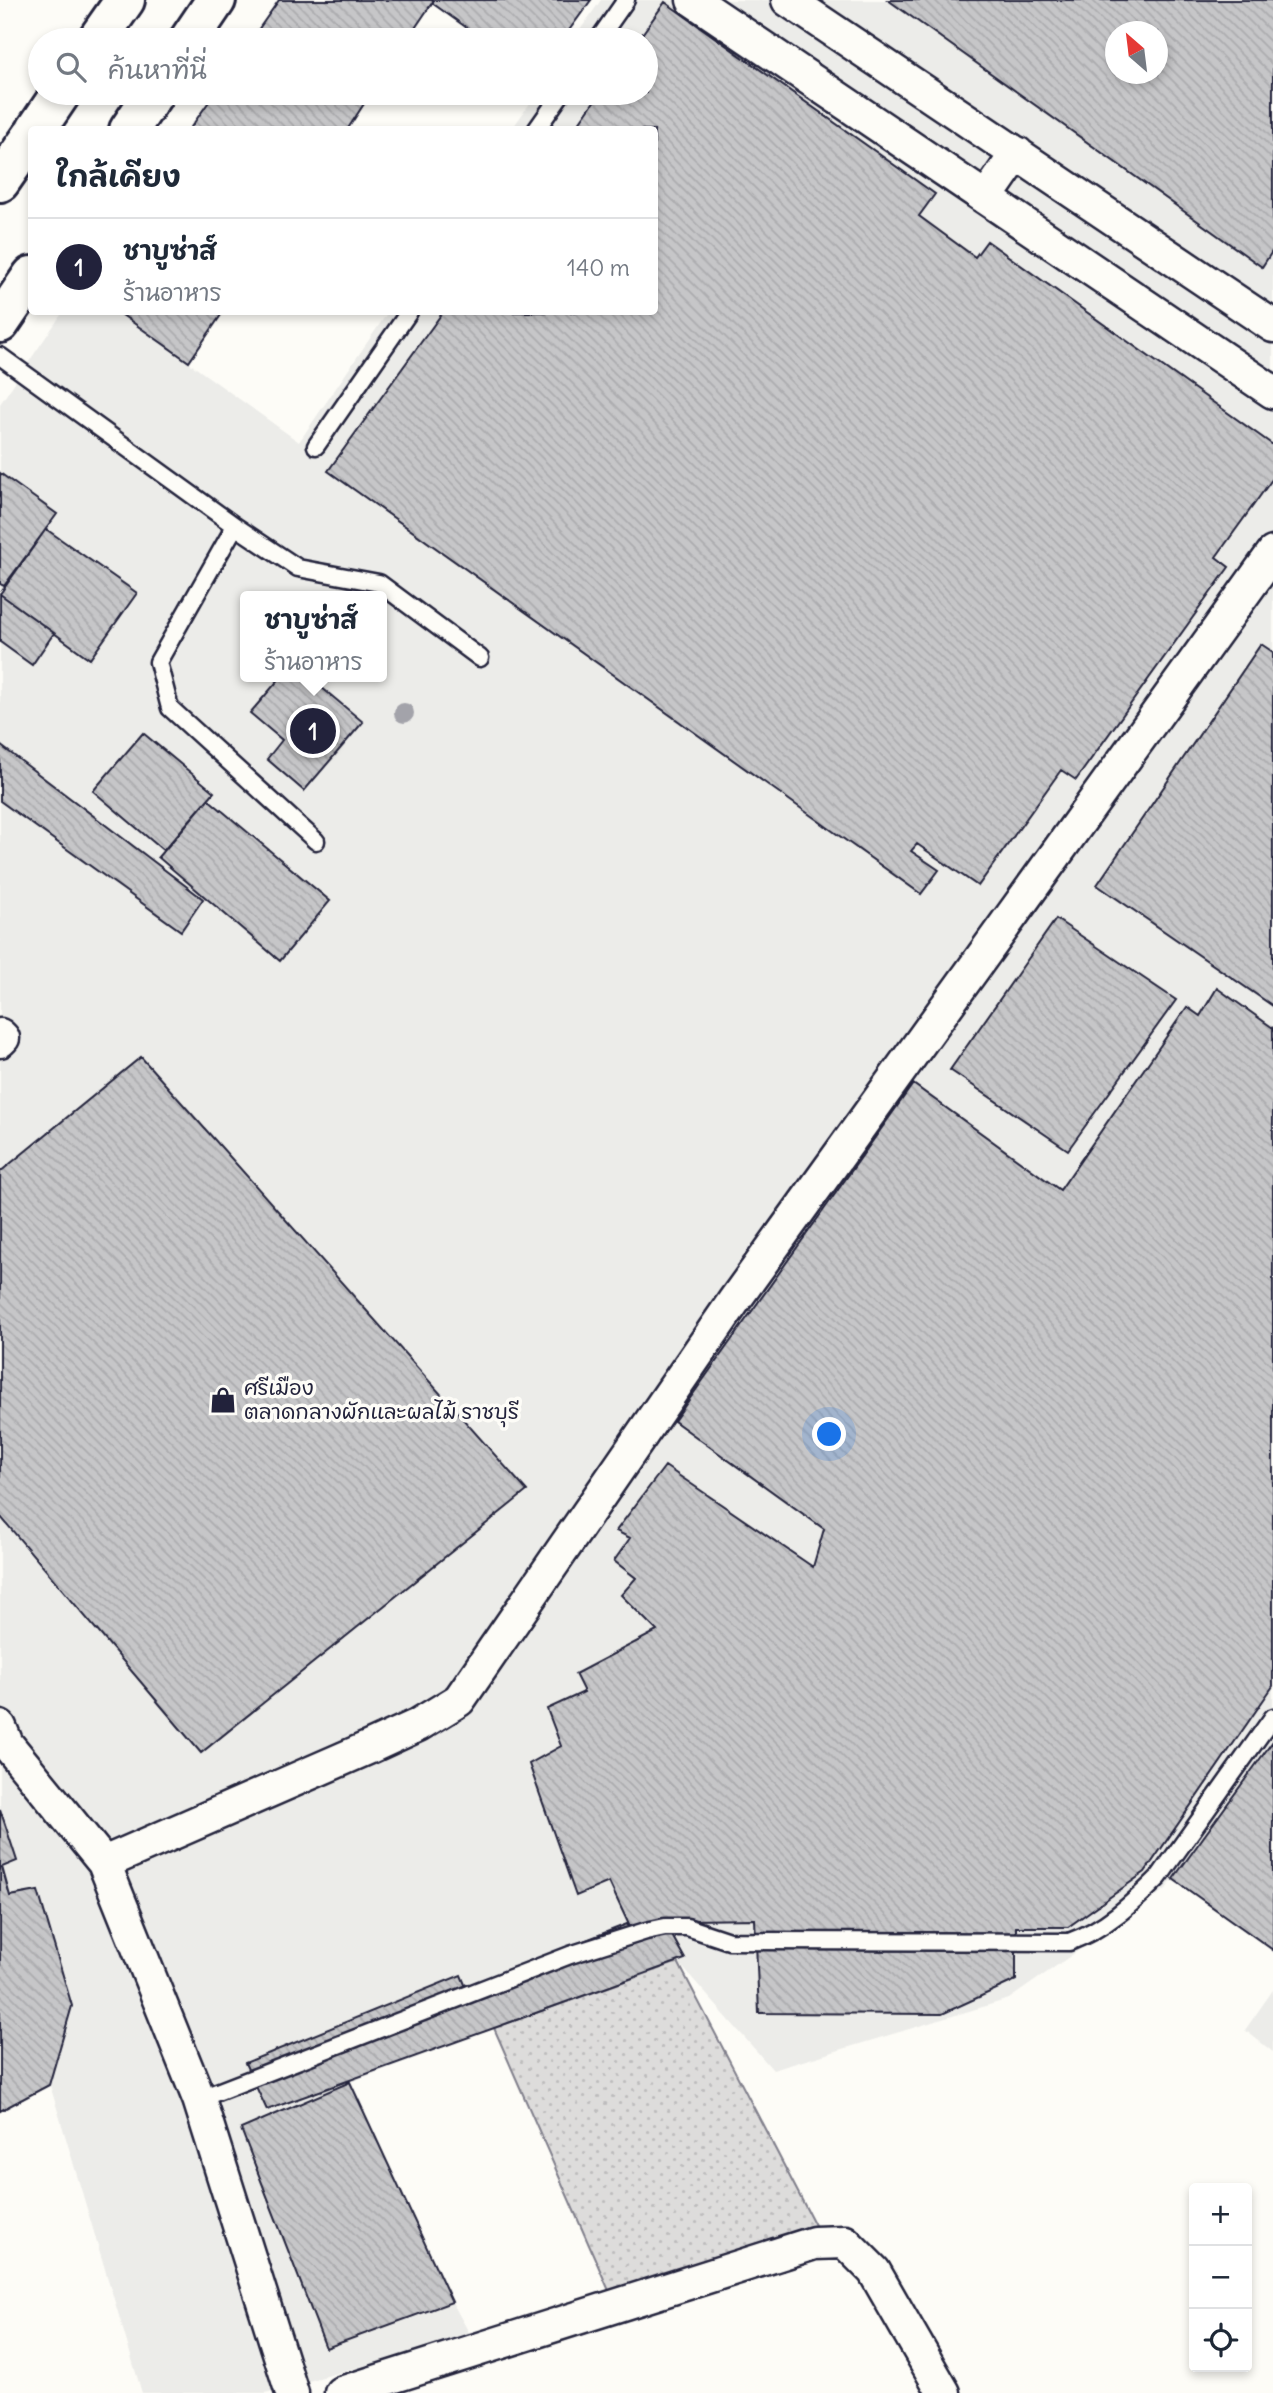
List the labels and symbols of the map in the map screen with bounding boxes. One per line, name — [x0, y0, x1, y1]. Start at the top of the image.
north arrow — [1105, 21, 1168, 84]
pin: 1 — [290, 705, 336, 757]
place label: ศรีเมือง ตลาดกลางผักและผลไม้ ราชบุรี — [244, 1374, 519, 1428]
shop icon: ศรีเมือง ตลาดกลางผักและผลไม้ ราชบุรี — [208, 1385, 238, 1415]
your location — [812, 1417, 846, 1451]

